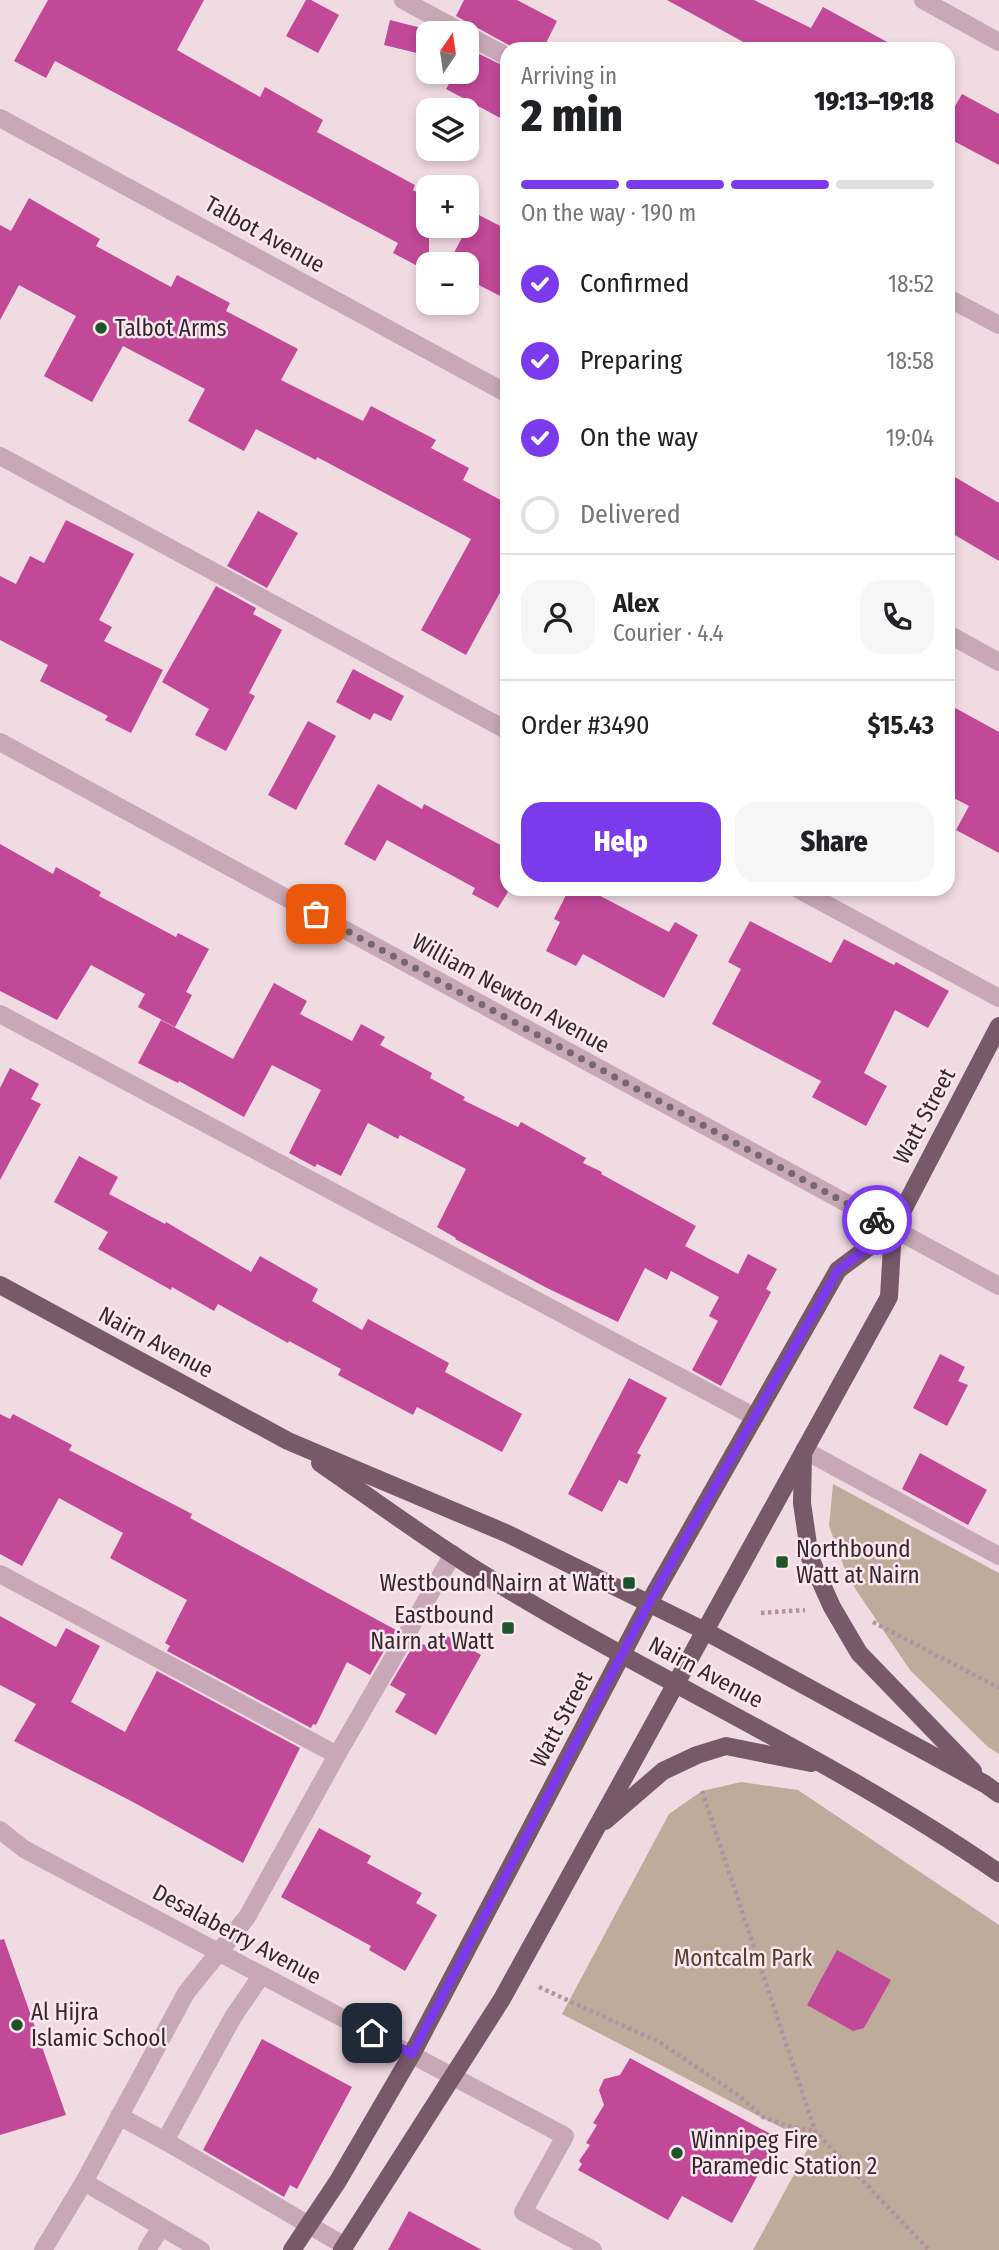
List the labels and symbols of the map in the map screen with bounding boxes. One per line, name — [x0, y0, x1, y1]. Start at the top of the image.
north arrow — [416, 21, 480, 84]
street label: Talbot Avenue — [200, 190, 330, 278]
place label: Talbot Arms — [115, 314, 227, 342]
marker: Talbot Arms — [93, 320, 109, 336]
pin — [286, 884, 346, 944]
street label: William Newton Avenue — [407, 927, 615, 1059]
street label: Watt Street — [887, 1063, 961, 1169]
courier — [842, 1185, 912, 1255]
street label: Nairn Avenue — [94, 1300, 218, 1384]
place label: Northbound Watt at Nairn — [796, 1535, 920, 1589]
marker: Northbound Watt at Nairn — [774, 1554, 790, 1570]
place label: Westbound Nairn at Watt — [379, 1569, 615, 1597]
marker: Westbound Nairn at Watt — [621, 1575, 637, 1591]
place label: Eastbound Nairn at Watt — [370, 1601, 494, 1655]
marker: Eastbound Nairn at Watt — [500, 1620, 516, 1636]
street label: Nairn Avenue — [644, 1630, 768, 1714]
street label: Watt Street — [524, 1666, 598, 1772]
street label: Desalaberry Avenue — [148, 1878, 326, 1990]
park label: Montcalm Park — [674, 1944, 812, 1972]
place label: Al Hijra Islamic School — [31, 1998, 166, 2052]
pin — [342, 2003, 402, 2063]
marker: Al Hijra Islamic School — [9, 2017, 25, 2033]
place label: Winnipeg Fire Paramedic Station 2 — [691, 2126, 877, 2180]
marker: Winnipeg Fire Paramedic Station 2 — [669, 2145, 685, 2161]

